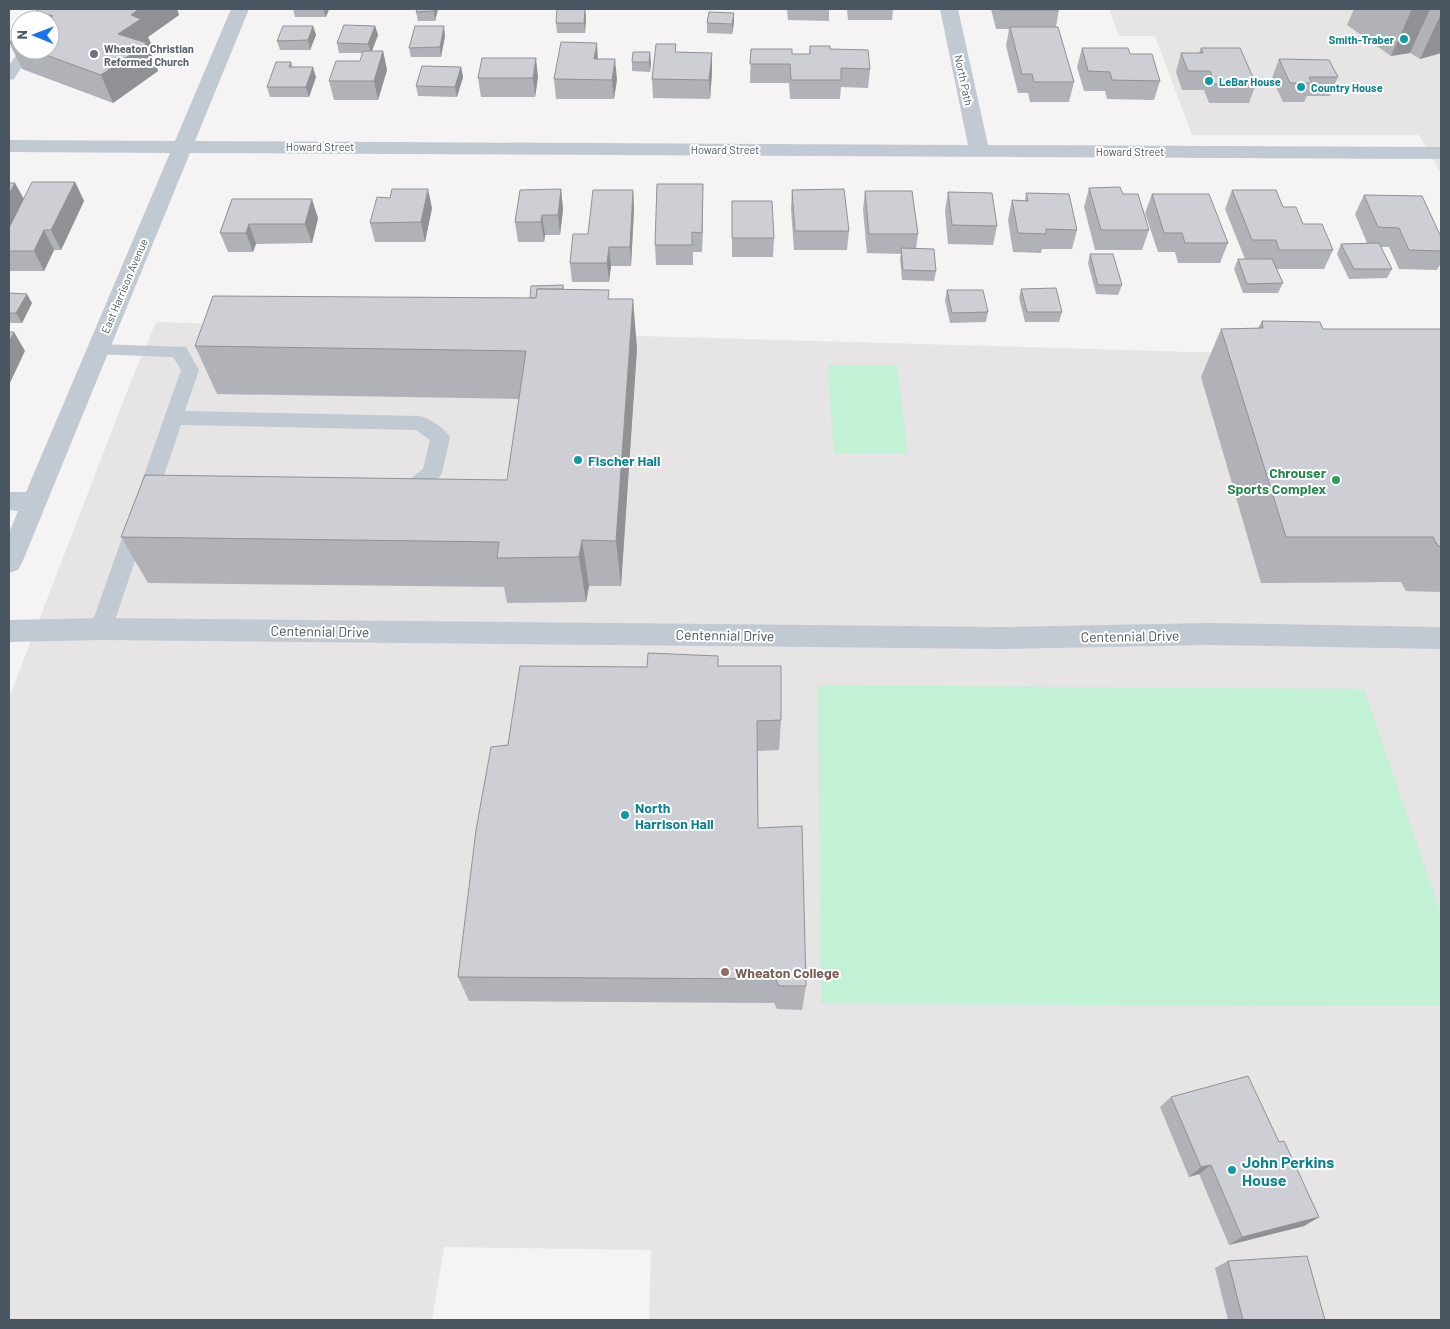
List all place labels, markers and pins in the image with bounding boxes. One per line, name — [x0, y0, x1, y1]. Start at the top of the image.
place label: Smith-Traber — [1329, 33, 1395, 46]
marker: Smith-Traber — [1398, 33, 1410, 45]
place label: Wheaton Christian Reformed Church — [104, 42, 194, 68]
marker: Wheaton Christian Reformed Church — [88, 48, 100, 60]
marker: LeBar House — [1203, 75, 1215, 87]
place label: LeBar House — [1219, 75, 1281, 88]
marker: Country House — [1295, 81, 1307, 93]
place label: Country House — [1311, 81, 1383, 94]
place label: Fischer Hall — [588, 452, 660, 469]
marker: Fischer Hall — [572, 454, 584, 466]
place label: Chrouser Sports Complex — [1227, 464, 1327, 497]
marker: Chrouser Sports Complex — [1330, 474, 1342, 486]
place label: North Harrison Hall — [635, 799, 714, 832]
marker: North Harrison Hall — [619, 809, 631, 821]
place label: Wheaton College — [735, 964, 840, 981]
marker: Wheaton College — [719, 966, 731, 978]
place label: John Perkins House — [1242, 1152, 1334, 1189]
marker: John Perkins House — [1226, 1164, 1238, 1176]

